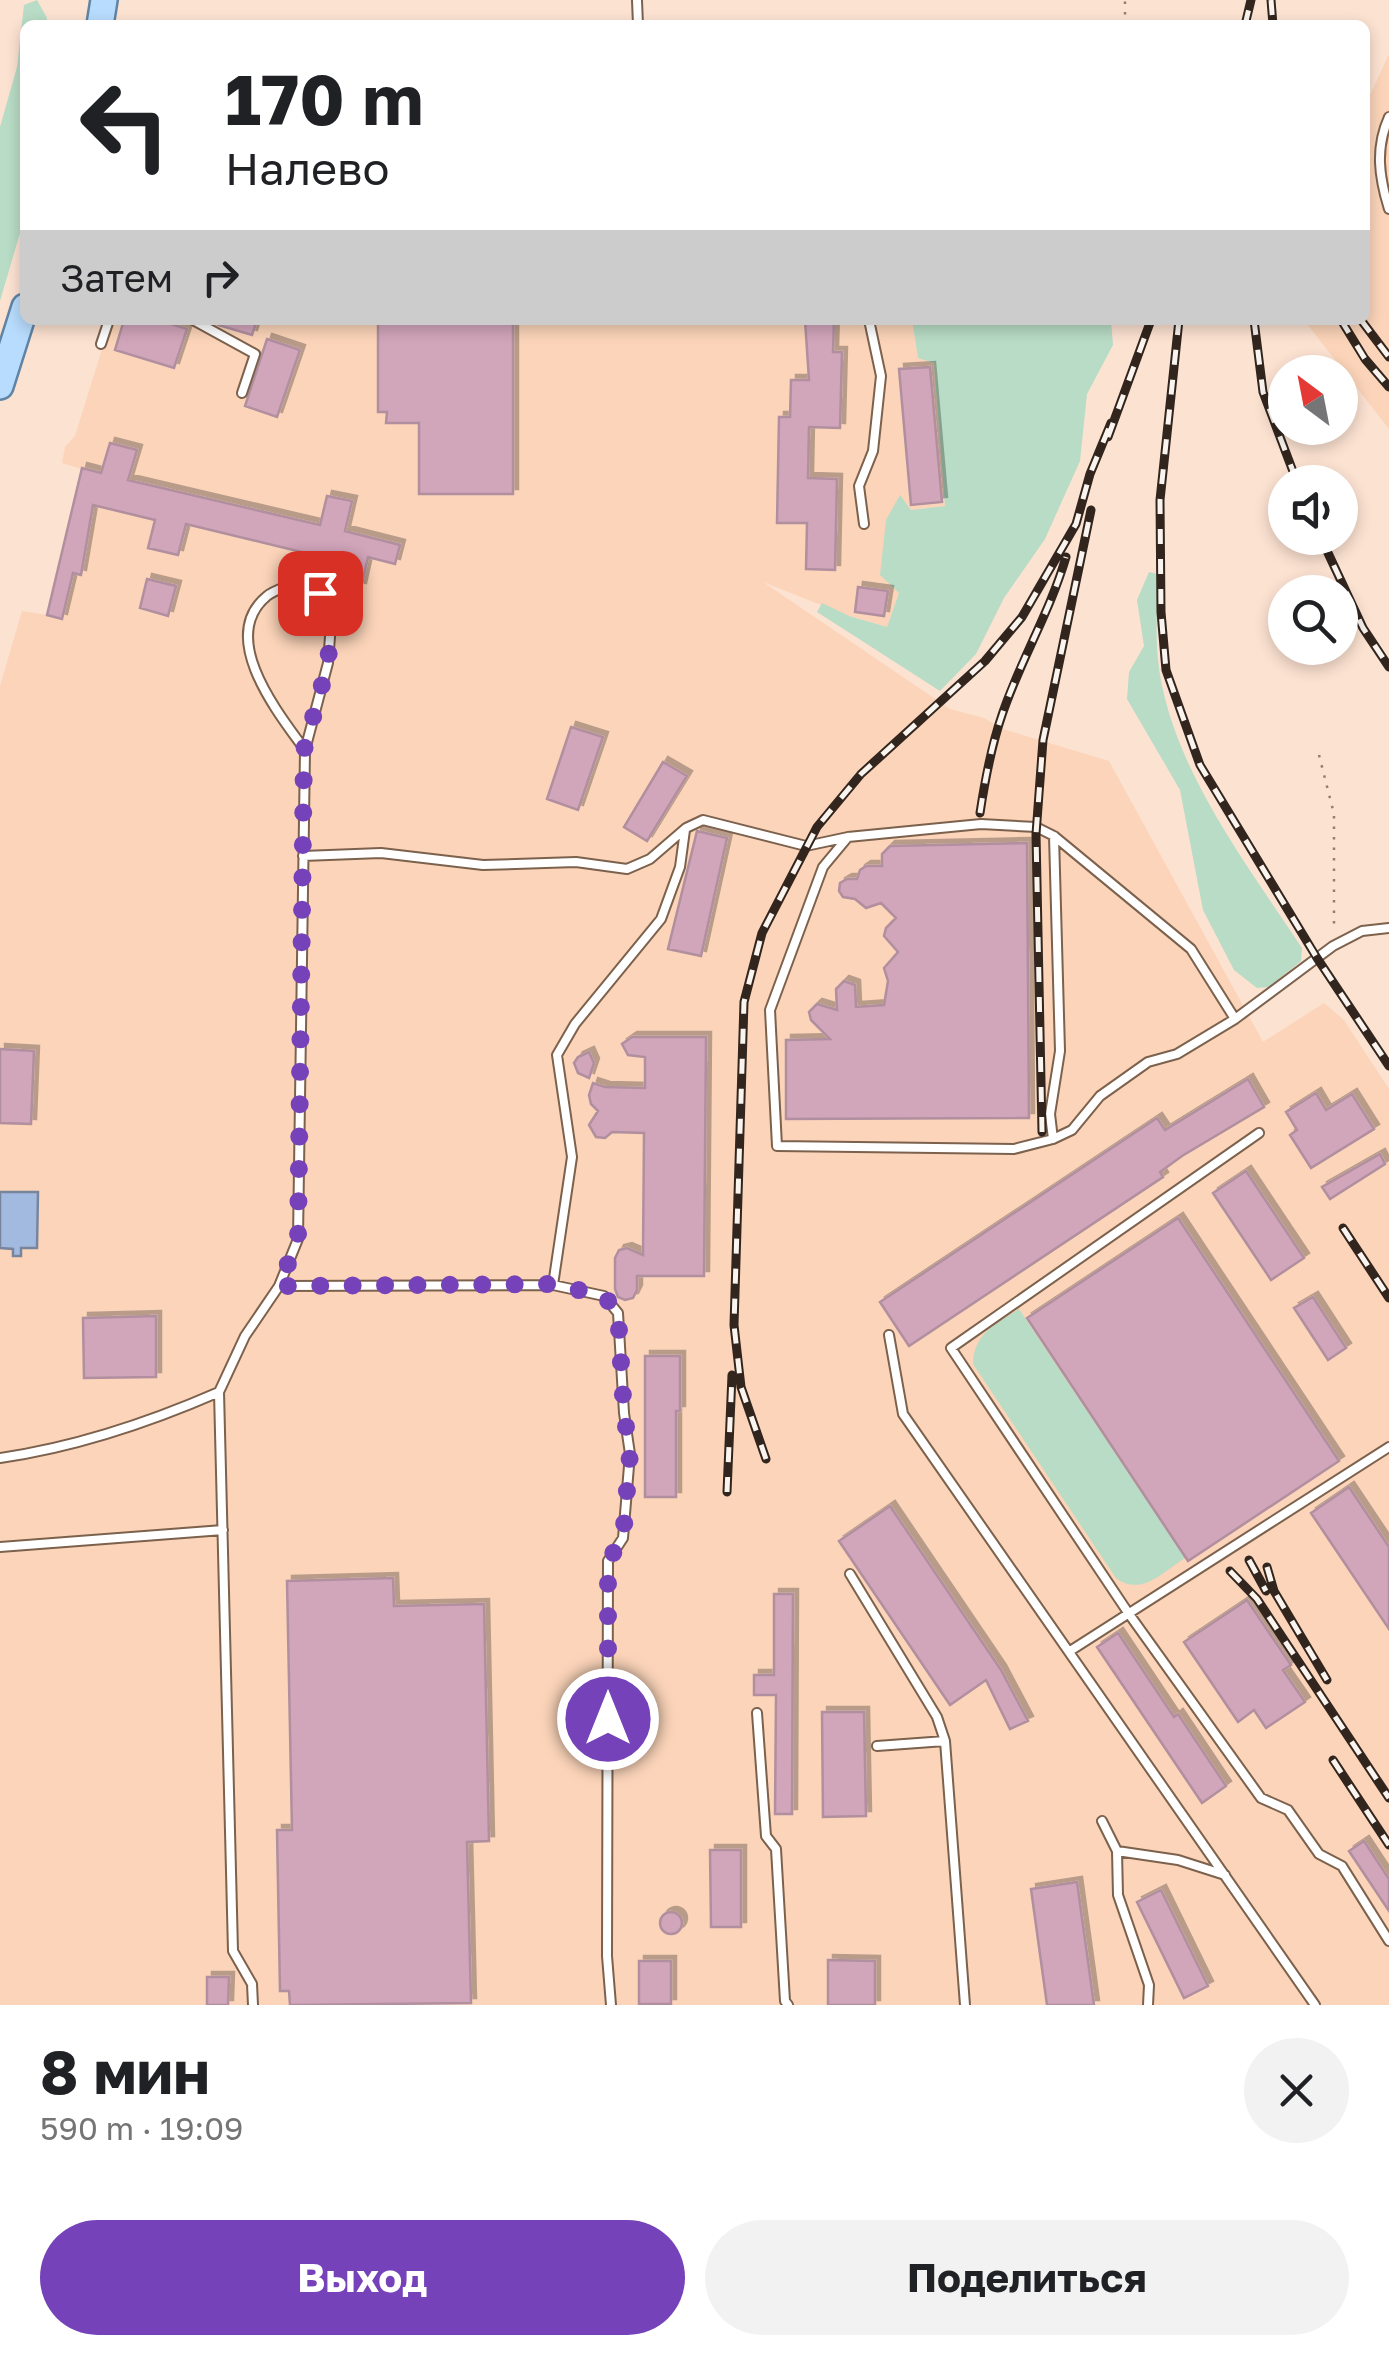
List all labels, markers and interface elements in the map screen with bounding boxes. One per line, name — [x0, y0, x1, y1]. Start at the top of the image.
text: 170 m — [225, 56, 423, 140]
icon: left — [60, 60, 190, 190]
text: Налево — [225, 141, 389, 195]
icon: right — [193, 250, 248, 305]
text: Затем — [60, 255, 173, 300]
north arrow — [1268, 355, 1358, 445]
map controls — [1268, 355, 1358, 665]
button: sound — [1268, 465, 1358, 555]
pin — [278, 551, 363, 636]
icon: arrive — [293, 566, 348, 621]
button: search — [1268, 575, 1358, 665]
position arrow — [556, 1667, 660, 1771]
text: 8 мин — [40, 2035, 210, 2107]
button: close — [1244, 2038, 1349, 2143]
text: 590 m · 19:09 — [40, 2109, 243, 2147]
button: Выход — [40, 2220, 685, 2335]
button: Поделиться — [705, 2220, 1349, 2335]

